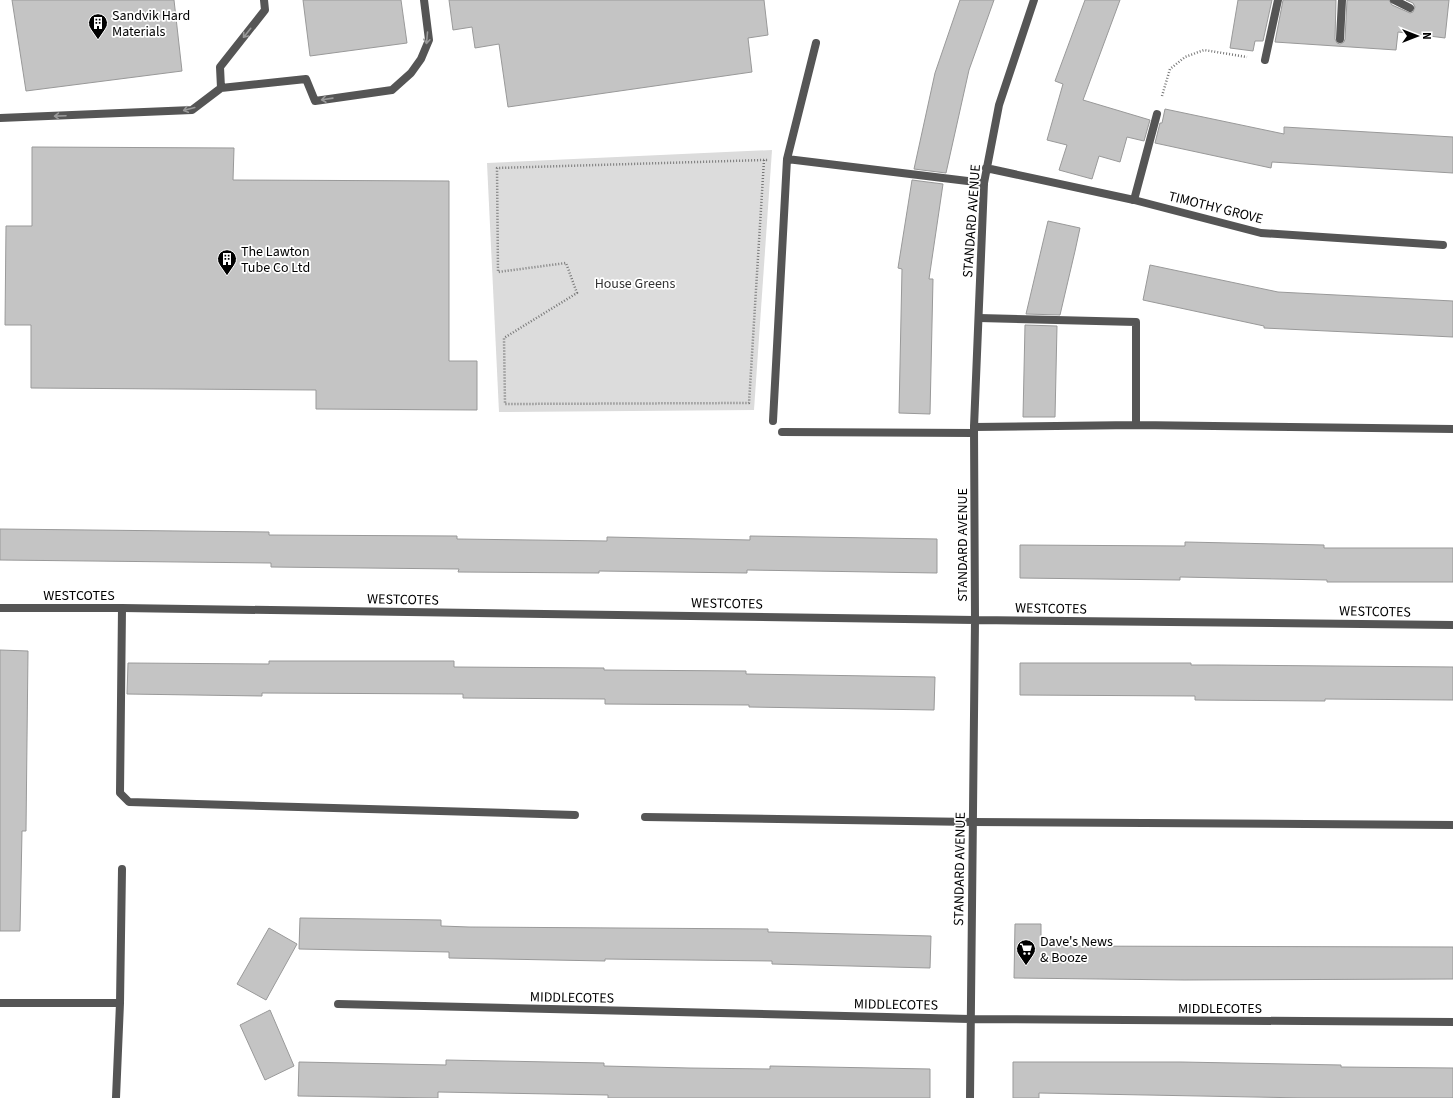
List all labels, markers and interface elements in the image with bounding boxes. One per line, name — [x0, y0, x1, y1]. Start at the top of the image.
place label: Sandvik Hard Materials — [112, 6, 190, 42]
building icon: Sandvik Hard Materials — [87, 12, 109, 40]
north arrow — [1397, 16, 1437, 56]
one-way arrow — [243, 27, 252, 38]
one-way arrow — [424, 32, 431, 45]
text: N — [1419, 32, 1434, 40]
one-way arrow — [321, 95, 334, 103]
one-way arrow — [183, 106, 196, 113]
one-way arrow — [54, 112, 67, 120]
street label: STANDARD AVENUE — [958, 164, 986, 278]
street label: TIMOTHY GROVE — [1166, 187, 1265, 229]
place label: The Lawton Tube Co Ltd — [241, 242, 310, 278]
building icon: The Lawton Tube Co Ltd — [216, 248, 238, 276]
park label: House Greens — [595, 274, 675, 294]
street label: STANDARD AVENUE — [953, 488, 973, 602]
street label: WESTCOTES — [43, 586, 115, 606]
street label: WESTCOTES — [367, 589, 439, 611]
street label: WESTCOTES — [691, 593, 763, 615]
street label: WESTCOTES — [1015, 598, 1087, 620]
street label: WESTCOTES — [1339, 601, 1411, 623]
street label: STANDARD AVENUE — [949, 812, 971, 926]
place label: Dave's News & Booze — [1040, 932, 1113, 968]
supermarket icon: Dave's News & Booze — [1015, 938, 1037, 966]
street label: MIDDLECOTES — [530, 987, 614, 1009]
street label: MIDDLECOTES — [854, 994, 938, 1016]
street label: MIDDLECOTES — [1178, 999, 1262, 1019]

